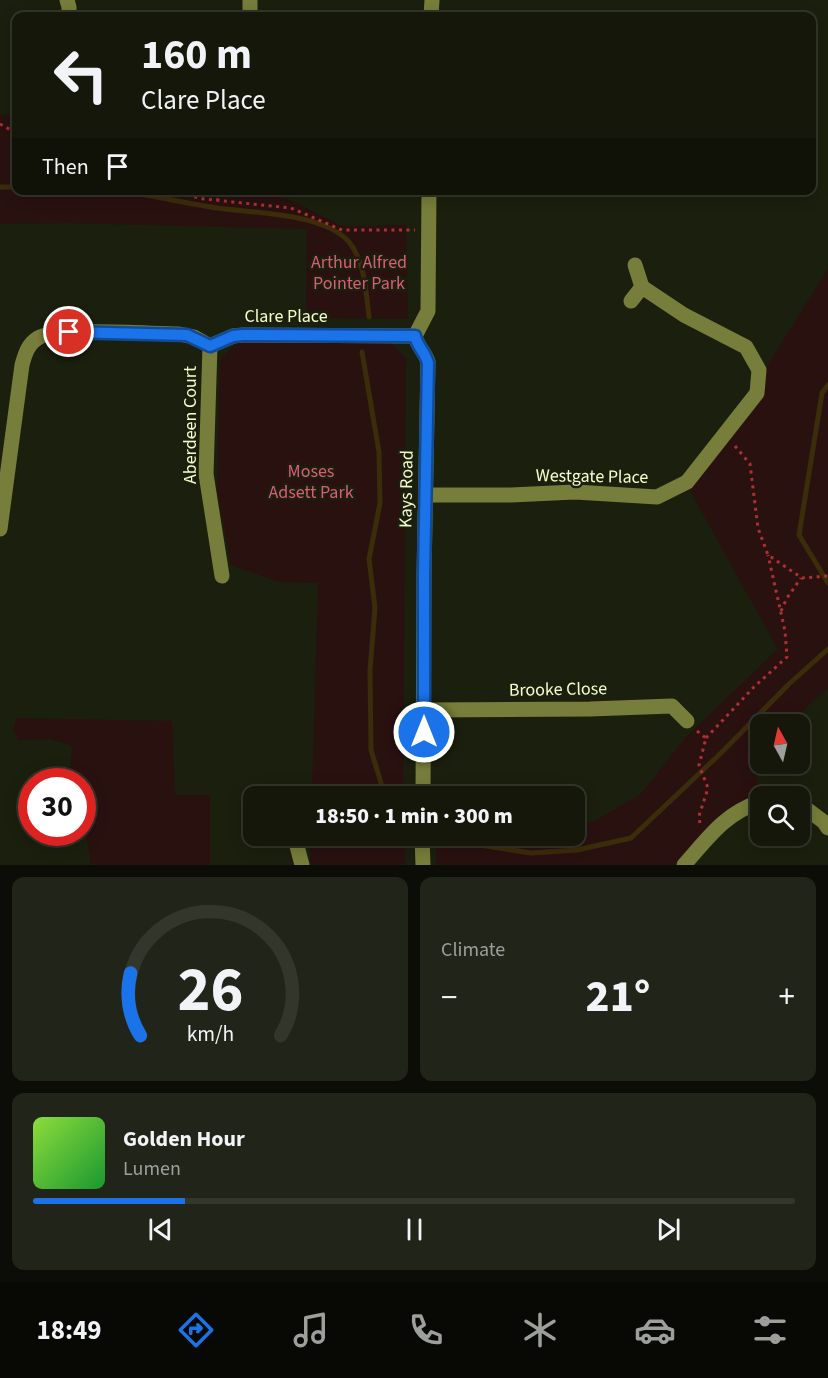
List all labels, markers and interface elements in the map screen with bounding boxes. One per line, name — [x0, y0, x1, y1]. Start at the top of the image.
text: 160 m — [141, 25, 252, 85]
icon: left — [42, 36, 120, 114]
text: Clare Place — [141, 81, 266, 120]
icon: arrive — [101, 150, 134, 183]
text: Then — [42, 151, 89, 183]
park label: Arthur Alfred Pointer Park — [311, 250, 407, 296]
street label: Clare Place — [244, 304, 328, 329]
pin — [43, 306, 94, 357]
icon: arrive — [52, 315, 85, 348]
street label: Aberdeen Court — [178, 366, 203, 484]
street label: Kays Road — [393, 450, 420, 528]
park label: Moses Adsett Park — [268, 459, 354, 505]
street label: Westgate Place — [535, 463, 649, 490]
street label: Brooke Close — [509, 676, 607, 703]
position arrow — [392, 700, 456, 764]
north arrow — [750, 714, 810, 774]
map controls — [750, 714, 810, 846]
speed limit sign: 30 — [18, 768, 96, 846]
button: search — [750, 786, 810, 846]
text: 18:50 · 1 min · 300 m — [315, 800, 513, 832]
text: Climate — [441, 936, 505, 964]
text: 26 — [177, 946, 243, 1035]
text: 21° — [586, 965, 650, 1029]
text: − — [441, 974, 457, 1021]
text: + — [779, 974, 795, 1021]
text: km/h — [186, 1019, 234, 1050]
text: Golden Hour — [123, 1123, 245, 1155]
text: Lumen — [123, 1155, 181, 1183]
icon: previous — [144, 1213, 177, 1246]
icon: pause — [398, 1213, 431, 1246]
icon: next — [652, 1213, 685, 1246]
icon: directions — [175, 1309, 217, 1351]
icon: music — [290, 1309, 332, 1351]
icon: phone — [405, 1309, 447, 1351]
icon: climate — [519, 1309, 561, 1351]
icon: car — [634, 1309, 676, 1351]
icon: filters — [749, 1309, 791, 1351]
text: 18:49 — [36, 1311, 102, 1350]

